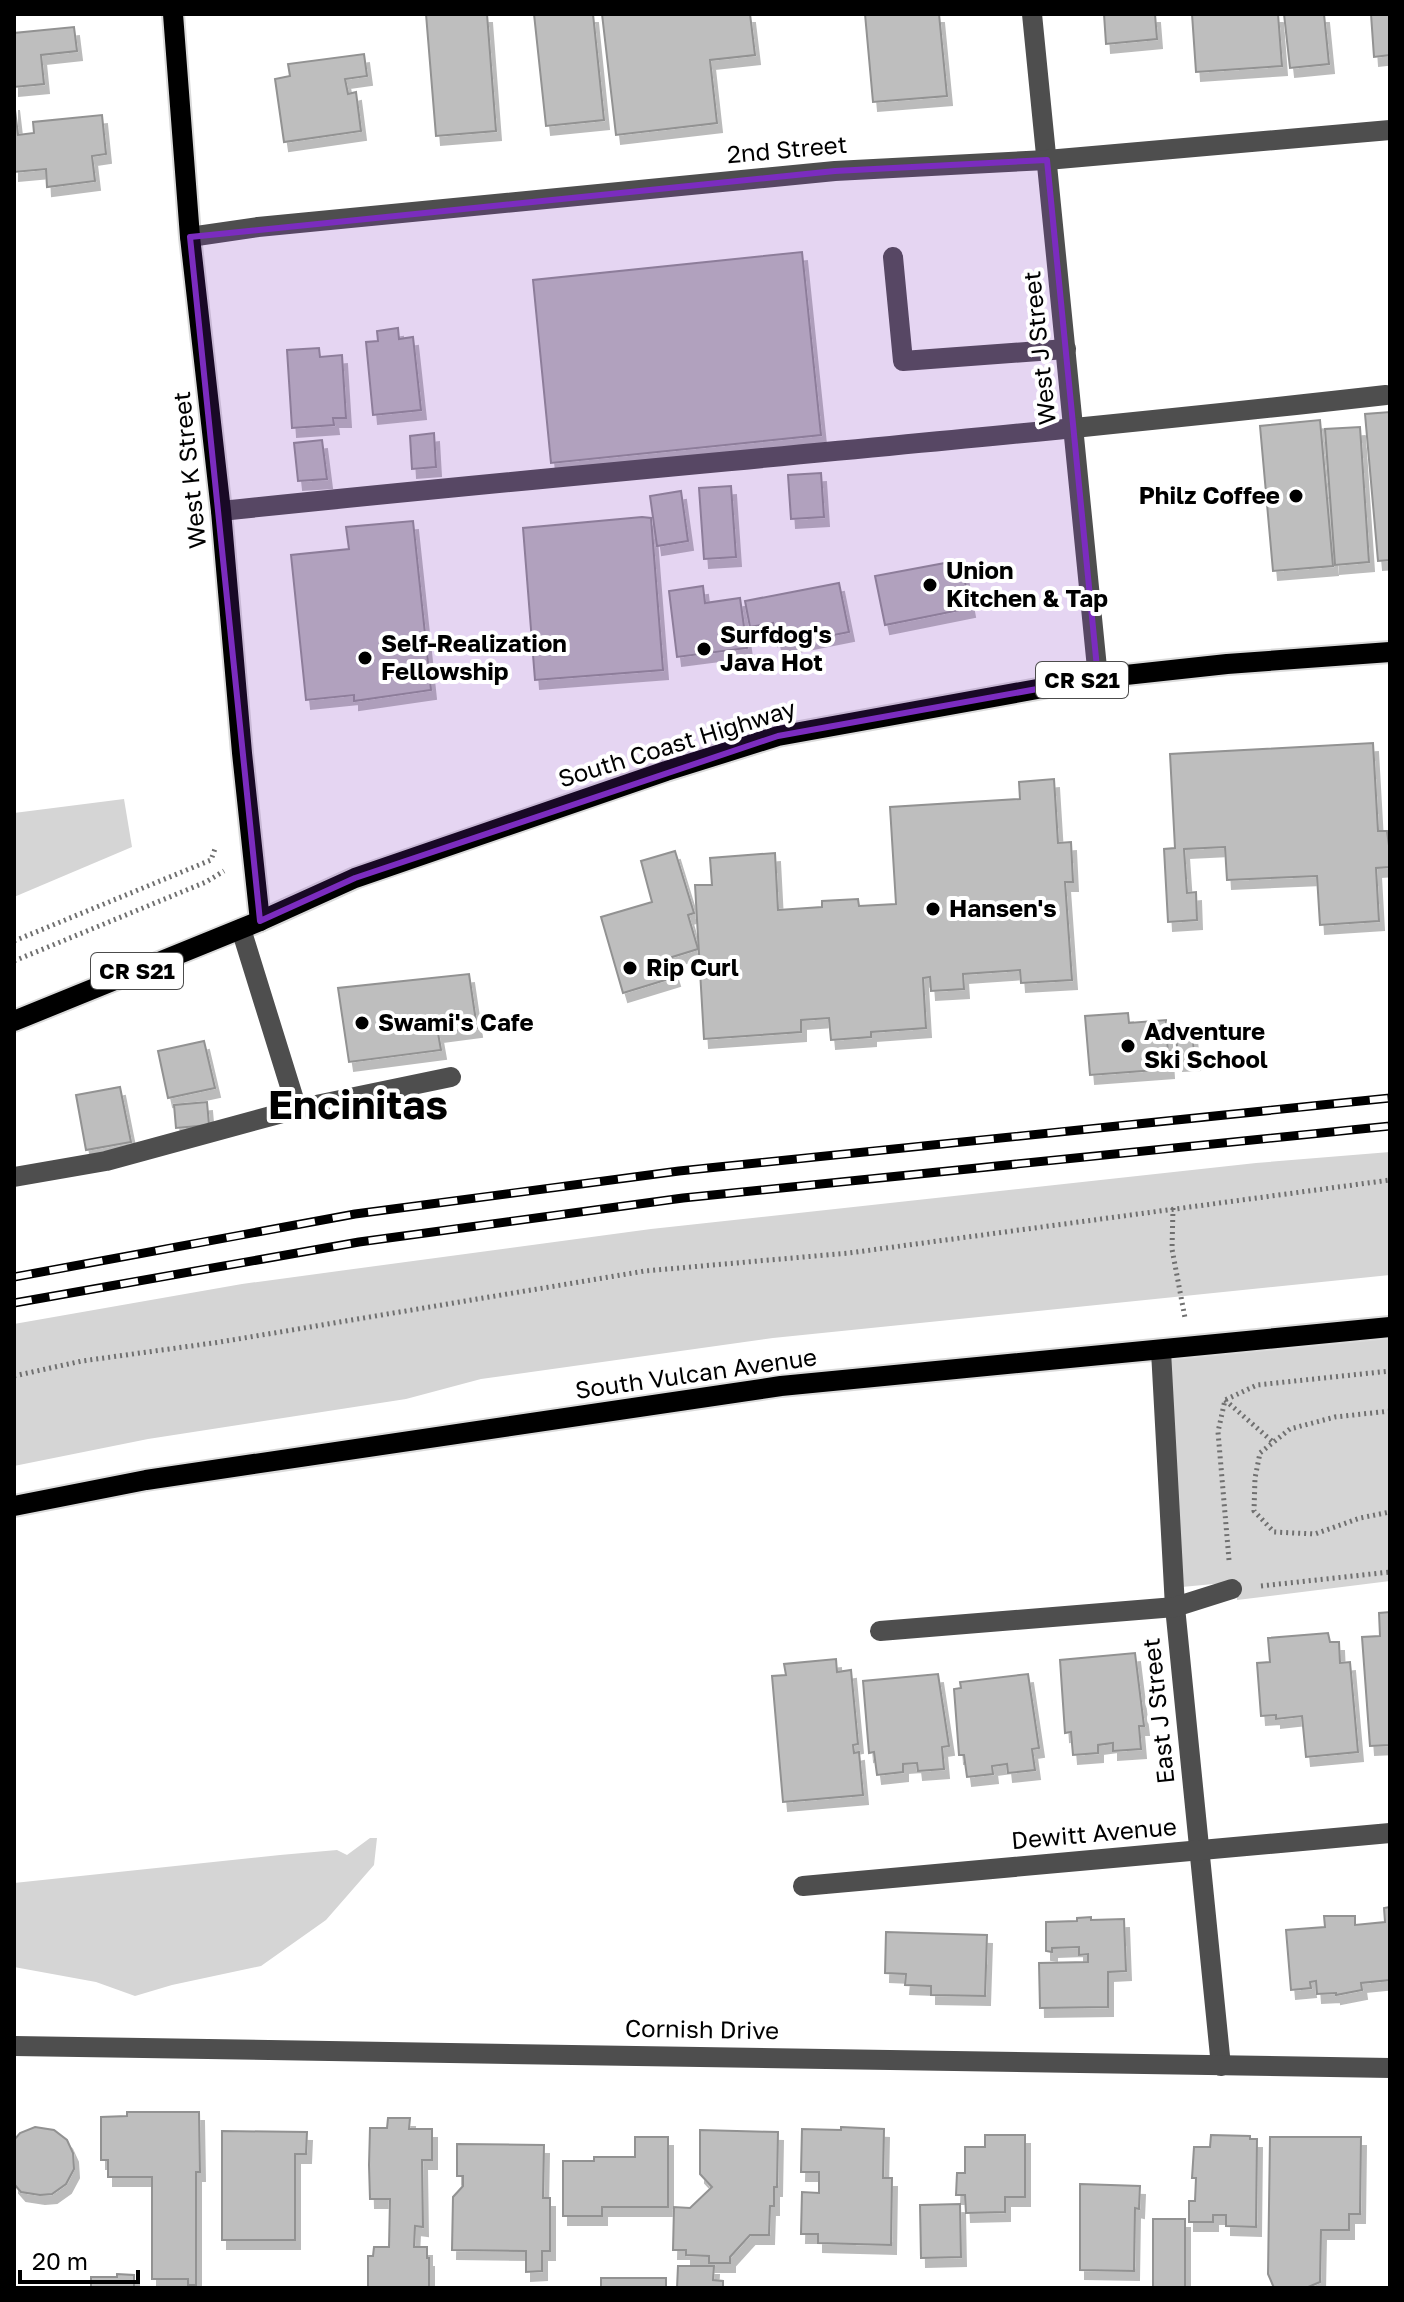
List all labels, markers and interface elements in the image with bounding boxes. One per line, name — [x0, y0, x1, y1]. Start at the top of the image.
street label: 2nd Street — [726, 129, 848, 168]
street label: West J Street — [1016, 270, 1061, 427]
street label: West K Street — [166, 390, 211, 550]
place label: Philz Coffee — [1139, 480, 1280, 509]
marker: Philz Coffee — [1287, 487, 1305, 505]
place label: Union Kitchen & Tap — [946, 555, 1108, 612]
marker: Union Kitchen & Tap — [921, 576, 939, 594]
place label: Surfdog's Java Hot — [720, 619, 832, 676]
place label: Self-Realization Fellowship — [381, 628, 567, 685]
marker: Surfdog's Java Hot — [695, 640, 713, 658]
marker: Self-Realization Fellowship — [356, 649, 374, 667]
road number: CR S21 — [1036, 662, 1128, 698]
street label: South Coast Highway — [554, 693, 799, 792]
place label: Hansen's — [949, 893, 1057, 922]
marker: Hansen's — [924, 900, 942, 918]
place label: Rip Curl — [646, 952, 739, 981]
road number: CR S21 — [91, 953, 183, 989]
marker: Rip Curl — [621, 959, 639, 977]
place label: Swami's Cafe — [378, 1007, 534, 1036]
marker: Swami's Cafe — [353, 1014, 371, 1032]
place label: Adventure Ski School — [1144, 1016, 1268, 1073]
marker: Adventure Ski School — [1119, 1037, 1137, 1055]
district label: Encinitas — [268, 1080, 448, 1128]
street label: South Vulcan Avenue — [573, 1341, 819, 1404]
street label: East J Street — [1135, 1637, 1180, 1786]
street label: Dewitt Avenue — [1010, 1811, 1178, 1854]
street label: Cornish Drive — [625, 2013, 779, 2044]
scale bar — [20, 2234, 138, 2284]
text: 20 m — [32, 2246, 88, 2275]

